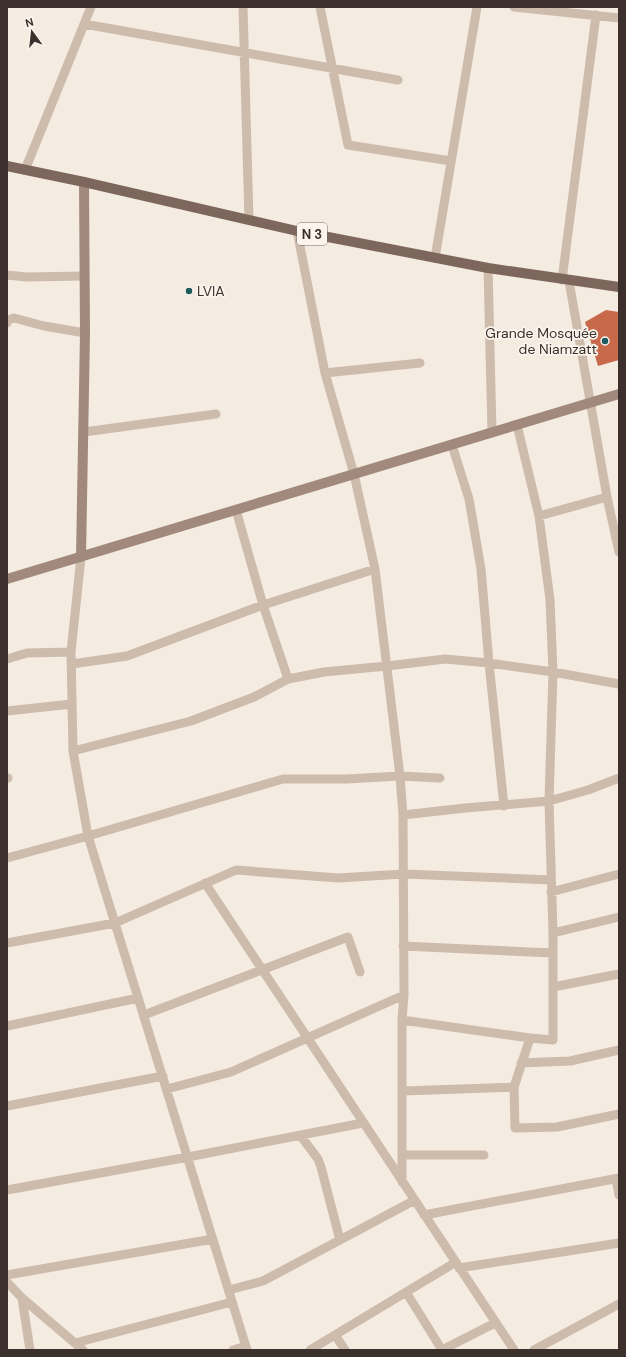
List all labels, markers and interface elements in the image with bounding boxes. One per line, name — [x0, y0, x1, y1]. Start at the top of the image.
north arrow — [12, 12, 52, 52]
text: N — [24, 15, 35, 30]
road number: N 3 — [297, 223, 327, 245]
place label: LVIA — [197, 282, 225, 300]
marker: LVIA — [184, 286, 194, 296]
place label: Grande Mosquée de Niamzatt — [485, 324, 597, 358]
marker: Grande Mosquée de Niamzatt — [600, 336, 610, 346]

